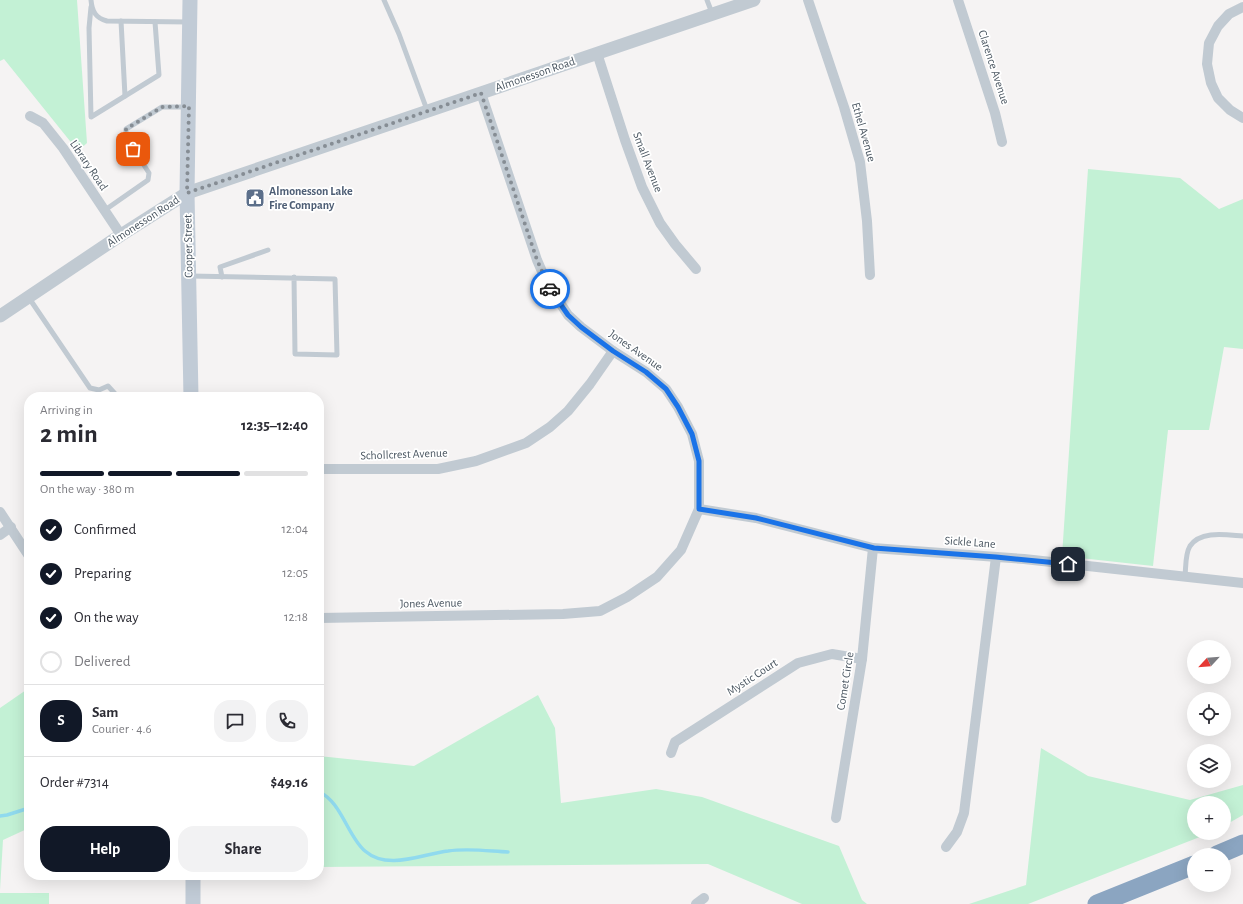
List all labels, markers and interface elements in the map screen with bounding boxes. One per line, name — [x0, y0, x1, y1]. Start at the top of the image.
street label: Clarence Avenue — [976, 28, 1012, 106]
street label: Almonesson Road — [493, 55, 577, 93]
street label: Ethel Avenue — [850, 101, 878, 163]
street label: Small Avenue — [631, 130, 665, 194]
pin — [116, 132, 150, 166]
street label: Library Road — [67, 138, 110, 193]
icon: bag — [122, 138, 144, 160]
place label: Almonesson Lake Fire Company — [269, 185, 353, 212]
public building icon: Almonesson Lake Fire Company — [244, 187, 266, 209]
street label: Almonesson Road — [105, 193, 181, 249]
street label: Cooper Street — [181, 214, 195, 278]
courier — [530, 269, 570, 309]
icon: car — [539, 278, 561, 300]
street label: Jones Avenue — [607, 327, 665, 373]
text: Arriving in — [40, 404, 93, 417]
text: 12:35–12:40 — [241, 418, 308, 433]
text: 2 min — [40, 421, 98, 447]
street label: Schollcrest Avenue — [360, 446, 448, 462]
text: On the way · 380 m — [40, 483, 134, 496]
icon: check — [40, 519, 62, 541]
text: Confirmed — [74, 522, 136, 537]
text: 12:04 — [282, 523, 308, 536]
street label: Sickle Lane — [944, 534, 996, 550]
pin — [1051, 547, 1085, 581]
icon: home — [1057, 553, 1079, 575]
icon: check — [40, 563, 62, 585]
text: Preparing — [74, 566, 131, 581]
text: 12:05 — [282, 567, 308, 580]
street label: Jones Avenue — [400, 596, 462, 610]
icon: check — [40, 607, 62, 629]
text: On the way — [74, 610, 139, 625]
text: 12:18 — [284, 611, 308, 624]
north arrow — [1187, 640, 1231, 684]
map controls — [1187, 640, 1231, 892]
street label: Comet Circle — [834, 651, 856, 711]
text: Delivered — [74, 654, 131, 669]
street label: Mystic Court — [725, 656, 780, 699]
button: locate — [1187, 692, 1231, 736]
button: chat — [214, 700, 256, 742]
button: phone — [266, 700, 308, 742]
text: Sam — [92, 705, 118, 720]
text: S — [57, 713, 65, 728]
text: Courier · 4.6 — [92, 723, 152, 736]
button: layers — [1187, 744, 1231, 788]
text: Order #7314 — [40, 775, 109, 790]
text: $49.16 — [270, 775, 308, 790]
button: + — [1187, 796, 1231, 840]
button: Help — [40, 826, 170, 872]
button: Share — [178, 826, 308, 872]
button: − — [1187, 848, 1231, 892]

